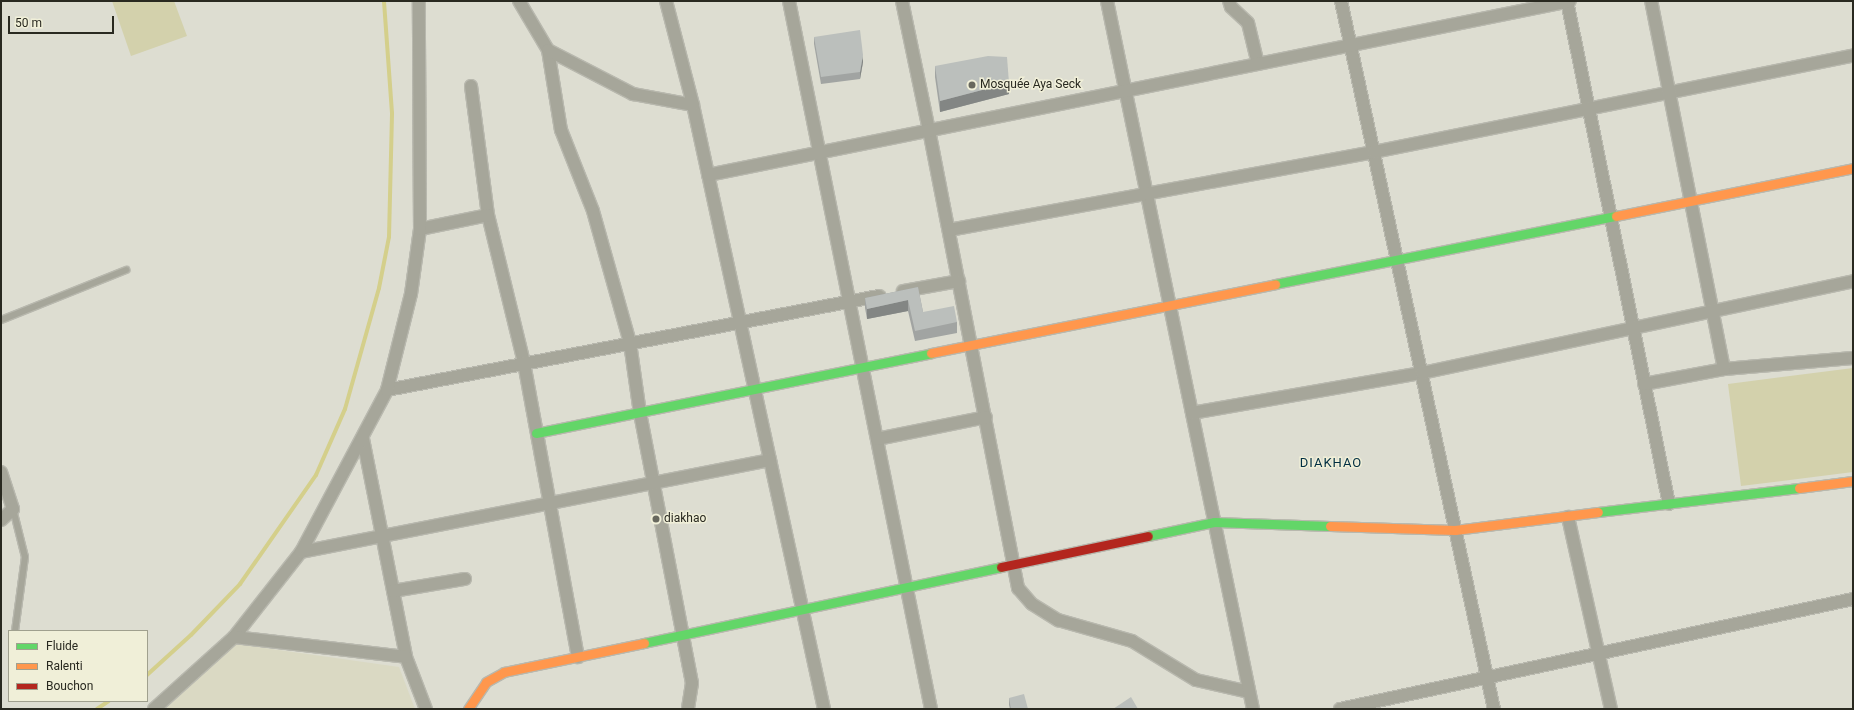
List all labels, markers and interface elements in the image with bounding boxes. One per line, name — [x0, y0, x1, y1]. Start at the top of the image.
scale bar — [10, 8, 116, 34]
text: 50 m — [15, 16, 42, 30]
place label: Mosquée Aya Seck — [980, 78, 1081, 92]
marker: Mosquée Aya Seck — [967, 80, 977, 90]
district label: DIAKHAO — [1300, 455, 1362, 471]
place label: diakhao — [664, 512, 706, 526]
marker: diakhao — [651, 514, 661, 524]
legend — [8, 630, 148, 702]
text: Fluide — [46, 639, 78, 653]
text: Ralenti — [46, 659, 83, 673]
text: Bouchon — [46, 679, 93, 693]

